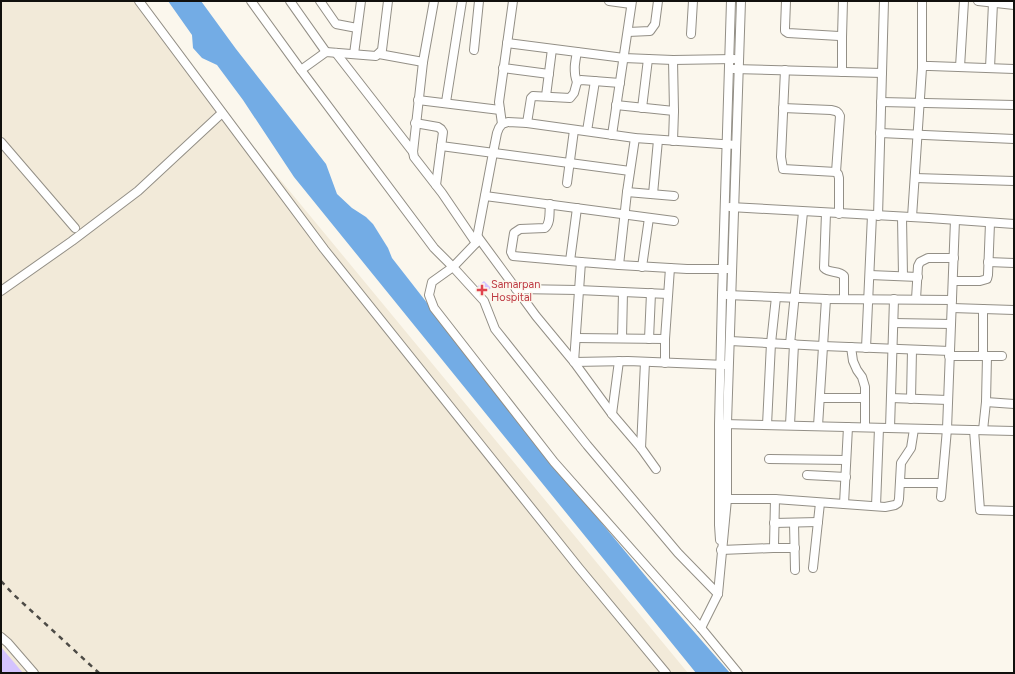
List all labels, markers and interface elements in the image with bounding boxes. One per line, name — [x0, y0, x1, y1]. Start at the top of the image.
place label: Samarpan Hospital — [491, 278, 540, 304]
marker: Samarpan Hospital — [476, 284, 488, 296]

